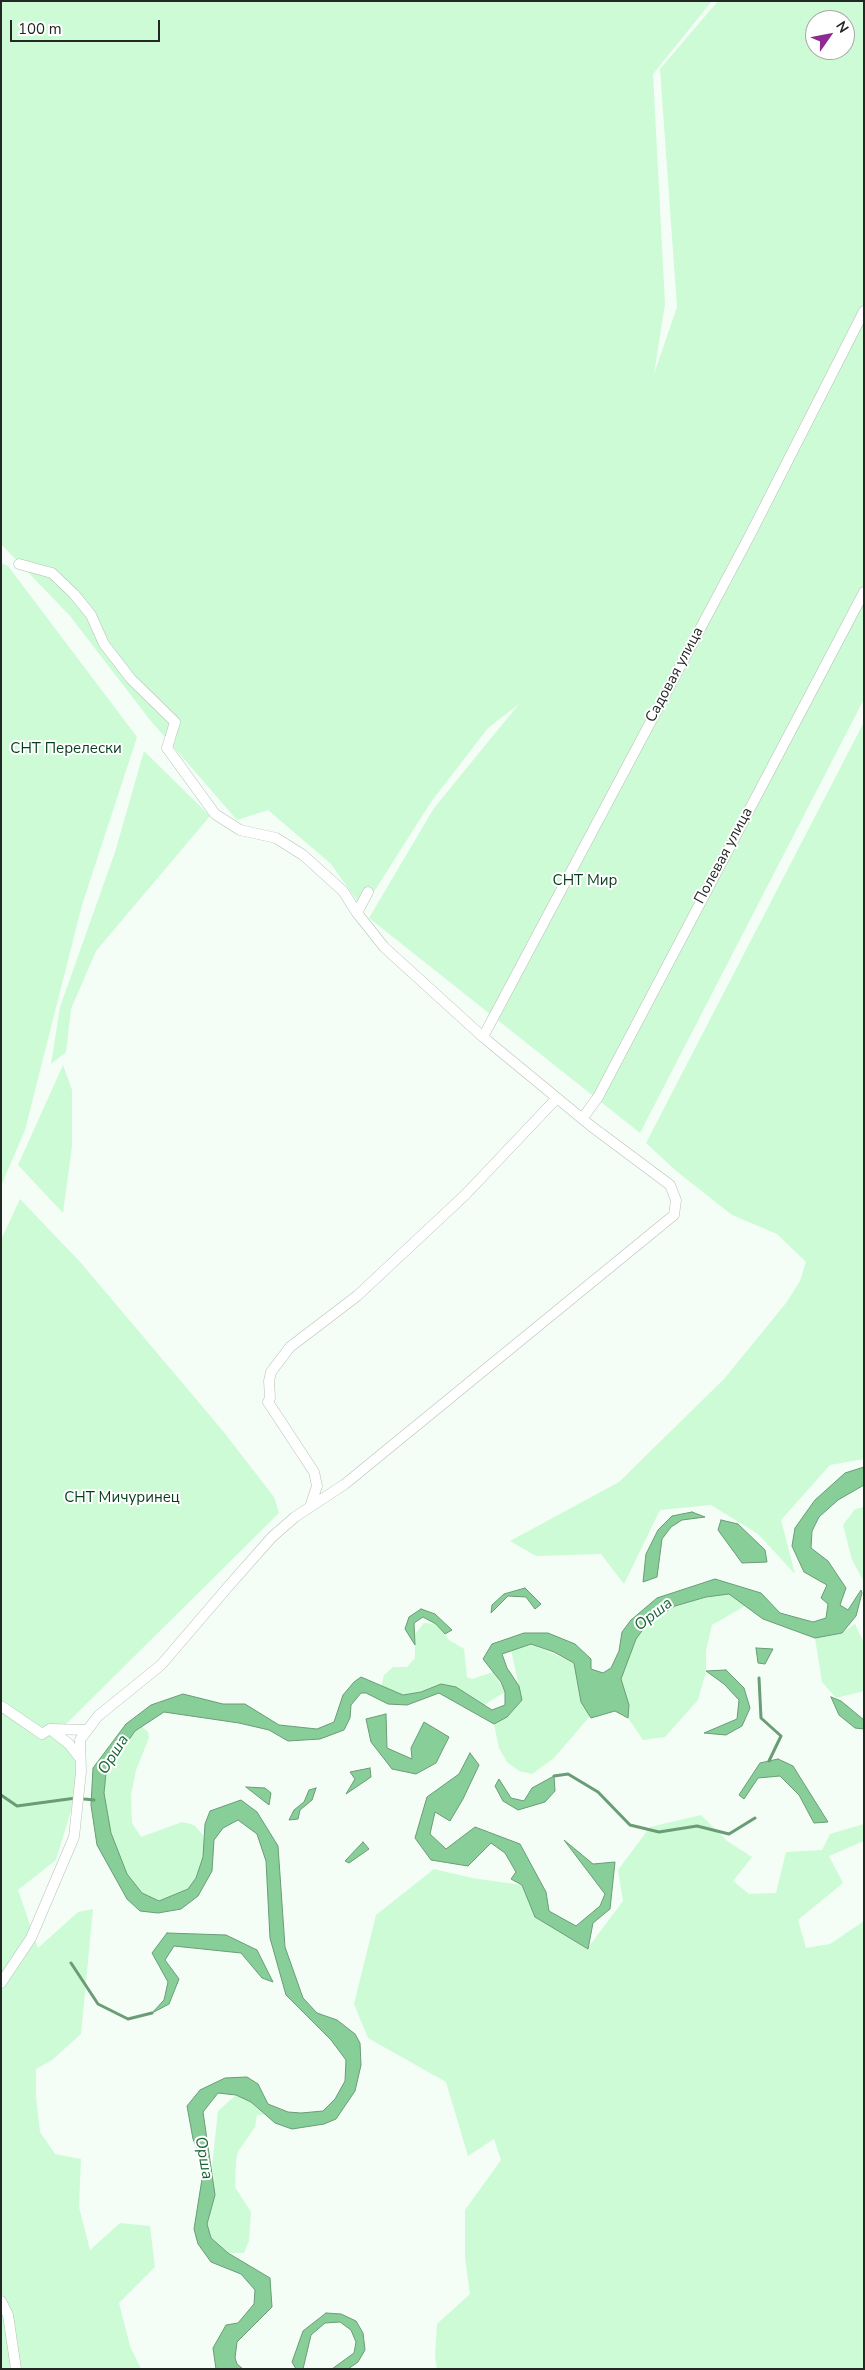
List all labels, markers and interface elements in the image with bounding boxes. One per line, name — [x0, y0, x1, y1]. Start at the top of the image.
scale bar — [12, 10, 162, 42]
north arrow — [805, 10, 855, 60]
text: N — [831, 18, 853, 37]
text: 100 m — [18, 19, 62, 39]
street label: Садовая улица — [642, 624, 708, 726]
park label: СНТ Перелески — [10, 740, 122, 758]
street label: Полевая улица — [691, 805, 757, 907]
park label: СНТ Мир — [553, 872, 617, 890]
park label: СНТ Мичуринец — [64, 1489, 180, 1507]
water label: Орша — [631, 1594, 677, 1636]
water label: Орша — [94, 1732, 134, 1778]
water label: Орша — [190, 2135, 216, 2181]

